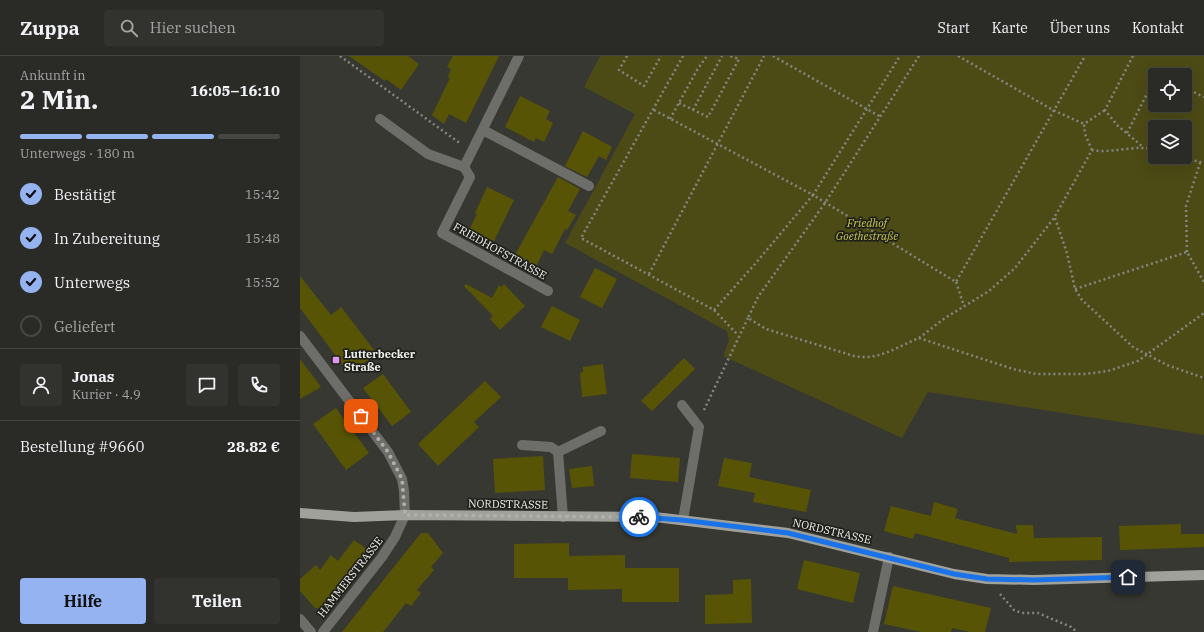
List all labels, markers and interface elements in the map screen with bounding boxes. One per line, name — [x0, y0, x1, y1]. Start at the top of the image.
search box — [104, 10, 384, 46]
text: Zuppa — [20, 16, 80, 40]
icon: search — [118, 17, 140, 39]
text: Hier suchen — [150, 18, 236, 37]
text: Start — [938, 19, 970, 37]
text: Karte — [992, 19, 1028, 37]
text: Über uns — [1050, 19, 1110, 37]
text: Kontakt — [1132, 19, 1184, 37]
text: Ankunft in — [20, 67, 86, 84]
map controls — [1148, 68, 1192, 164]
button: locate — [1148, 68, 1192, 112]
text: 16:05–16:10 — [190, 81, 280, 100]
text: 2 Min. — [20, 82, 98, 116]
button: layers — [1148, 120, 1192, 164]
text: Unterwegs · 180 m — [20, 145, 135, 162]
icon: check — [20, 183, 42, 205]
text: Bestätigt — [54, 185, 116, 204]
text: 15:42 — [245, 186, 280, 203]
park label: Friedhof Goethestraße — [836, 216, 898, 243]
street label: FRIEDHOFSTRASSE — [451, 219, 549, 283]
icon: check — [20, 227, 42, 249]
text: In Zubereitung — [54, 229, 160, 248]
text: 15:48 — [245, 230, 280, 247]
icon: check — [20, 271, 42, 293]
text: Unterwegs — [54, 273, 130, 292]
text: 15:52 — [245, 274, 280, 291]
text: Geliefert — [54, 317, 115, 336]
place label: Lutterbecker Straße — [344, 347, 416, 374]
marker: Lutterbecker Straße — [331, 355, 341, 365]
button: person — [20, 364, 62, 406]
button: chat — [186, 364, 228, 406]
button: phone — [238, 364, 280, 406]
text: Jonas — [72, 367, 114, 386]
text: Kurier · 4.9 — [72, 386, 141, 403]
pin — [344, 399, 378, 433]
icon: bag — [350, 405, 372, 427]
text: Bestellung #9660 — [20, 437, 145, 456]
text: 28.82 € — [227, 437, 280, 456]
street label: NORDSTRASSE — [468, 496, 548, 512]
courier — [619, 497, 659, 537]
icon: bike — [628, 506, 650, 528]
street label: NORDSTRASSE — [791, 515, 873, 547]
street label: HAMMERSTRASSE — [314, 534, 386, 620]
pin — [1111, 560, 1145, 594]
icon: home — [1117, 566, 1139, 588]
button: Hilfe — [20, 578, 146, 624]
button: Teilen — [154, 578, 280, 624]

